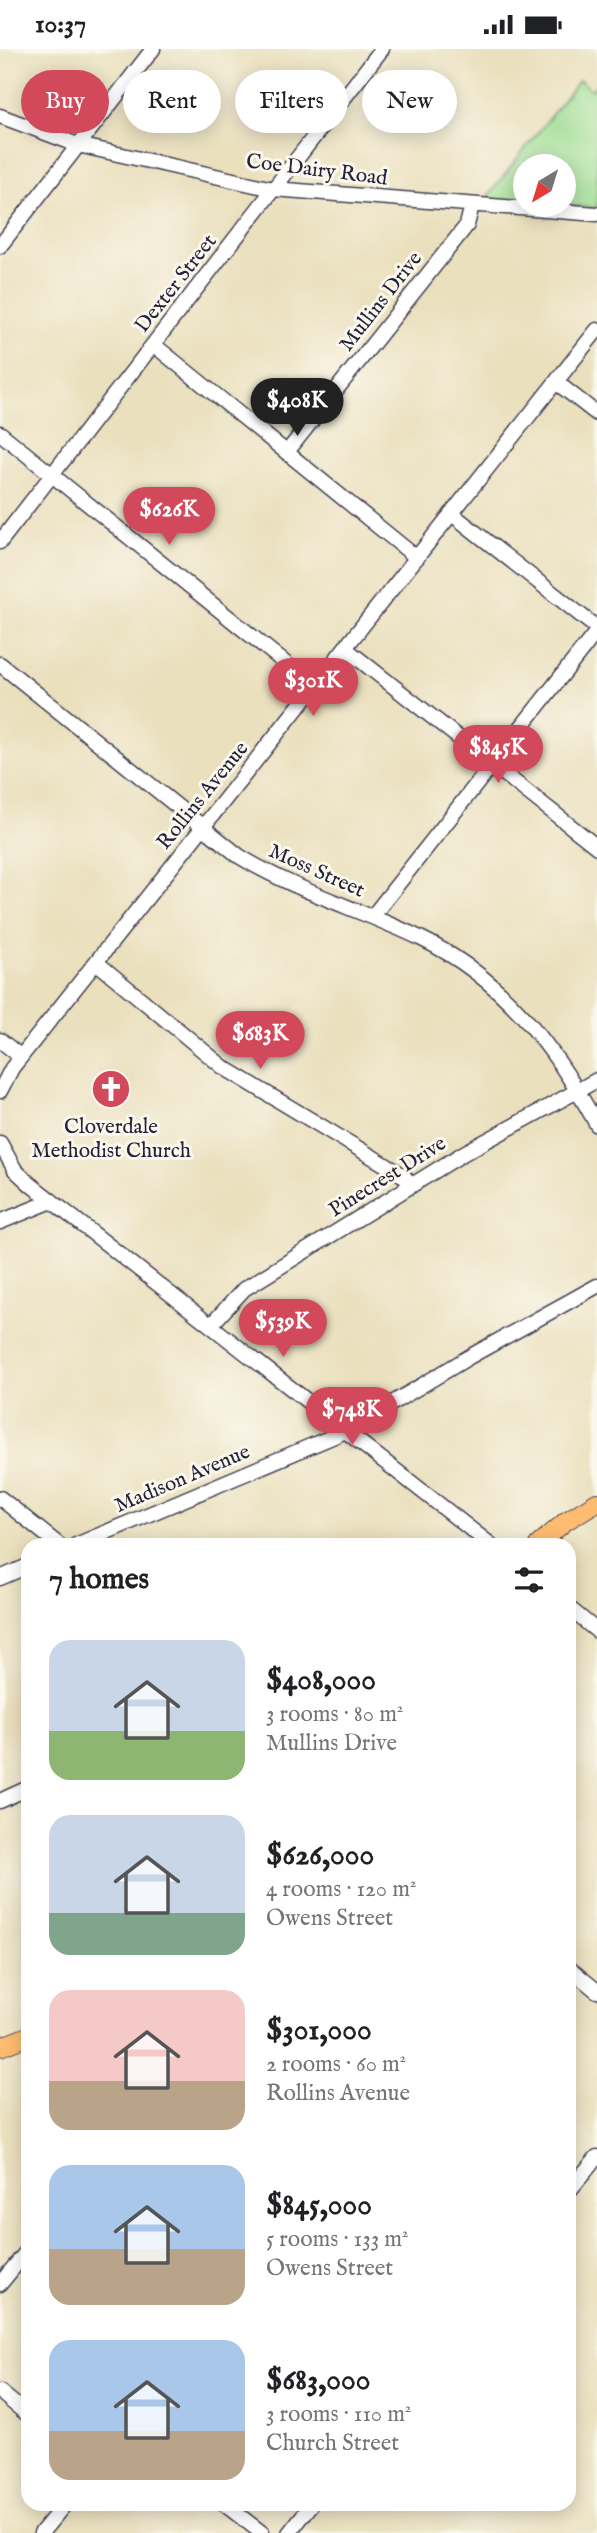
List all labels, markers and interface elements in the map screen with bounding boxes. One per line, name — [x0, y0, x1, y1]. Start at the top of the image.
text: 10:37 — [35, 8, 86, 41]
chip: Buy — [21, 70, 109, 133]
chip: Rent — [123, 70, 221, 133]
chip: Filters — [235, 70, 348, 133]
chip: New — [362, 70, 457, 133]
street label: Coe Dairy Road — [245, 148, 390, 193]
north arrow — [513, 154, 576, 217]
map controls — [513, 154, 576, 217]
street label: Dexter Street — [129, 229, 223, 339]
street label: Mullins Drive — [334, 246, 429, 357]
pin: $408K — [248, 379, 346, 438]
text: $408K — [267, 386, 327, 415]
pin: $626K — [120, 487, 218, 547]
text: $626K — [139, 495, 199, 524]
pin: $301K — [264, 659, 362, 718]
text: $301K — [284, 666, 342, 695]
pin: $845K — [449, 725, 547, 785]
text: $845K — [469, 733, 527, 762]
street label: Rollins Avenue — [151, 736, 255, 856]
street label: Moss Street — [264, 838, 369, 905]
pin: $683K — [211, 1011, 309, 1071]
text: $683K — [232, 1019, 288, 1048]
church icon: Cloverdale Methodist Church — [90, 1068, 132, 1110]
place label: Cloverdale Methodist Church — [31, 1114, 191, 1165]
street label: Pinecrest Drive — [324, 1130, 452, 1224]
pin: $539K — [234, 1299, 332, 1359]
text: $539K — [255, 1307, 311, 1336]
pin: $748K — [303, 1387, 401, 1447]
text: $748K — [322, 1395, 382, 1424]
street label: Madison Avenue — [111, 1439, 255, 1520]
text: 7 homes — [49, 1561, 149, 1599]
icon: filters — [510, 1561, 548, 1599]
text: $408,000 — [266, 1662, 376, 1700]
icon: home — [105, 1668, 189, 1752]
text: 3 rooms · 80 m² — [266, 1700, 403, 1729]
text: Mullins Drive — [266, 1729, 397, 1758]
text: $626,000 — [266, 1837, 374, 1875]
icon: home — [105, 1843, 189, 1927]
text: 4 rooms · 120 m² — [266, 1875, 416, 1904]
text: Owens Street — [266, 1904, 393, 1933]
text: $301,000 — [266, 2012, 372, 2050]
icon: home — [105, 2018, 189, 2102]
text: 2 rooms · 60 m² — [266, 2050, 406, 2079]
text: Rollins Avenue — [266, 2079, 410, 2108]
text: $845,000 — [266, 2187, 372, 2225]
icon: home — [105, 2193, 189, 2277]
text: 5 rooms · 133 m² — [266, 2225, 409, 2254]
text: Owens Street — [266, 2254, 393, 2283]
text: $683,000 — [266, 2362, 370, 2400]
icon: home — [105, 2368, 189, 2452]
text: 3 rooms · 110 m² — [266, 2400, 411, 2429]
text: Church Street — [266, 2429, 399, 2458]

